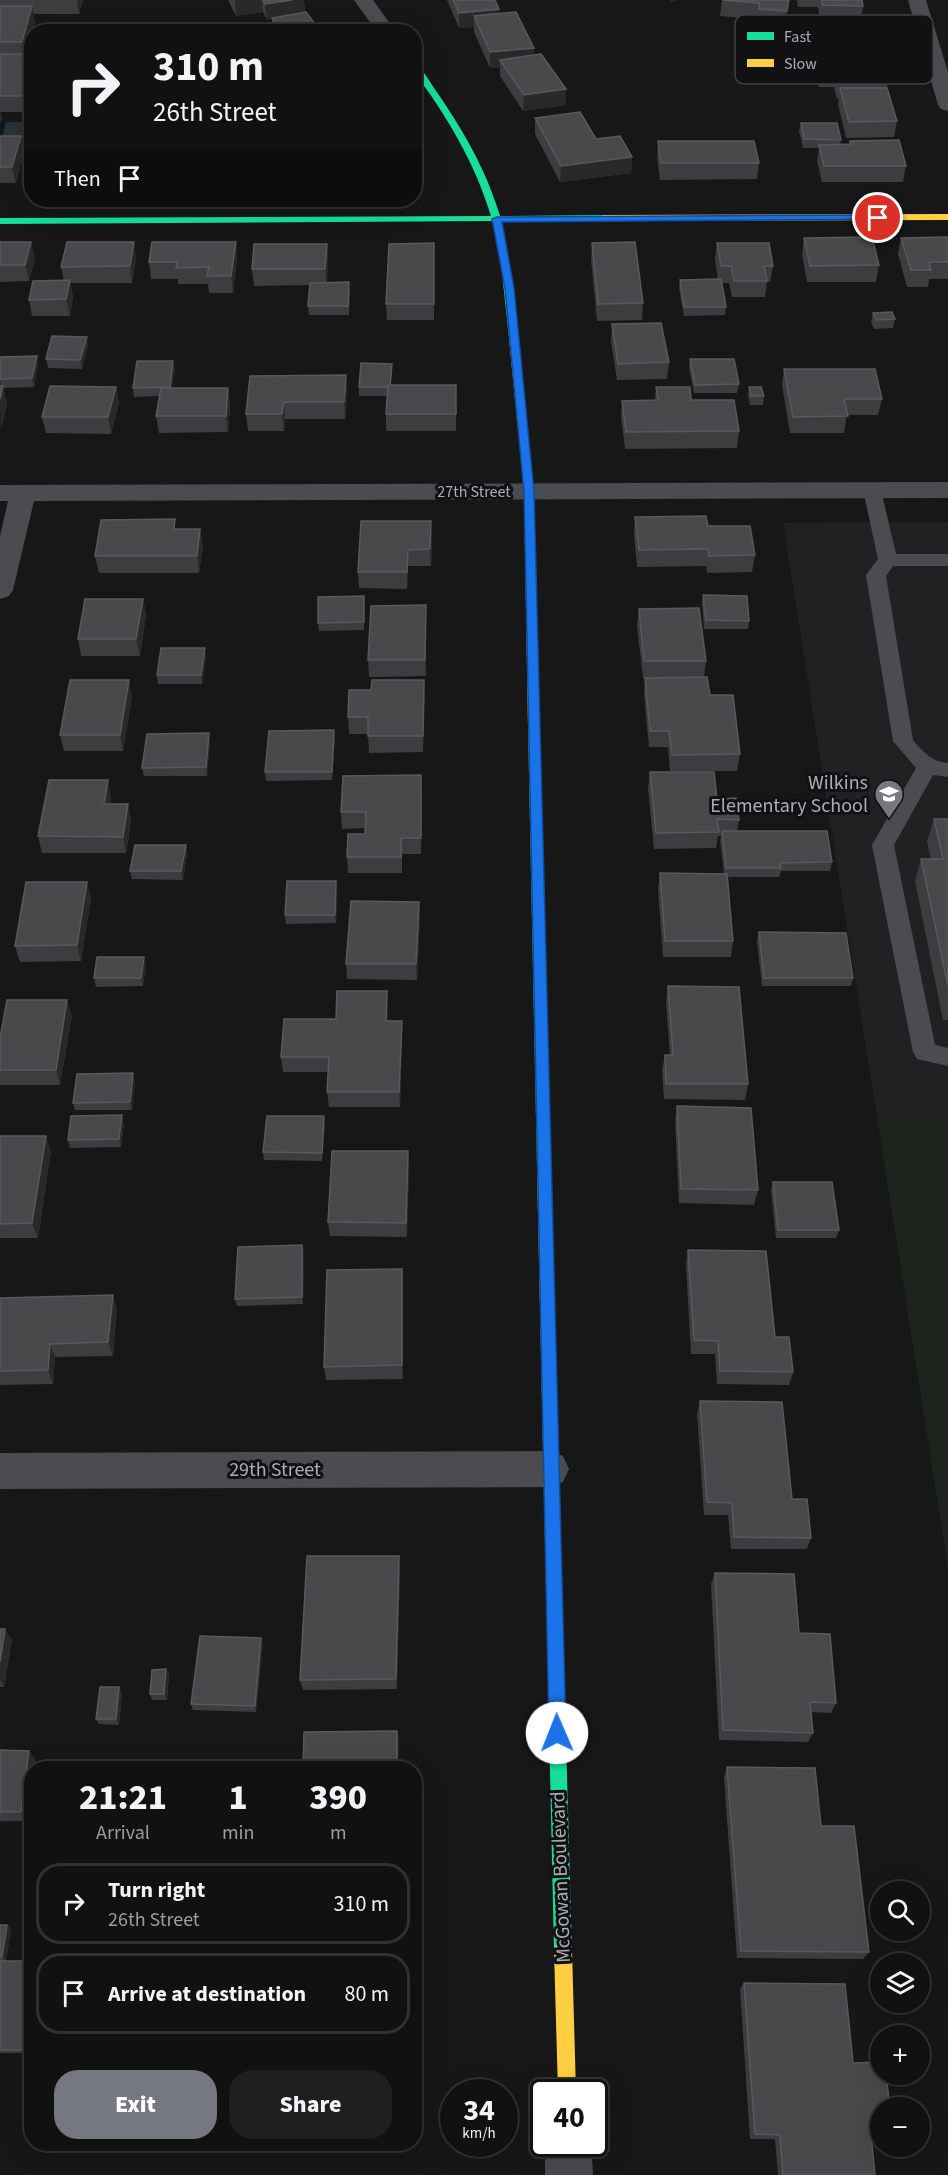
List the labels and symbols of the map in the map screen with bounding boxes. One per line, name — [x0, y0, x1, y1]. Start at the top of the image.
legend — [735, 15, 933, 84]
text: Fast — [784, 26, 812, 48]
text: Slow — [784, 53, 817, 75]
pin — [852, 192, 903, 243]
street label: 27th Street — [437, 481, 511, 503]
place label: Wilkins Elementary School — [710, 769, 868, 820]
school or university icon: Wilkins Elementary School — [873, 778, 905, 820]
street label: 29th Street — [229, 1456, 321, 1484]
position arrow — [525, 1701, 589, 1765]
street label: McGowan Boulevard — [544, 1791, 578, 1963]
speed limit sign: 40 — [530, 2079, 608, 2157]

